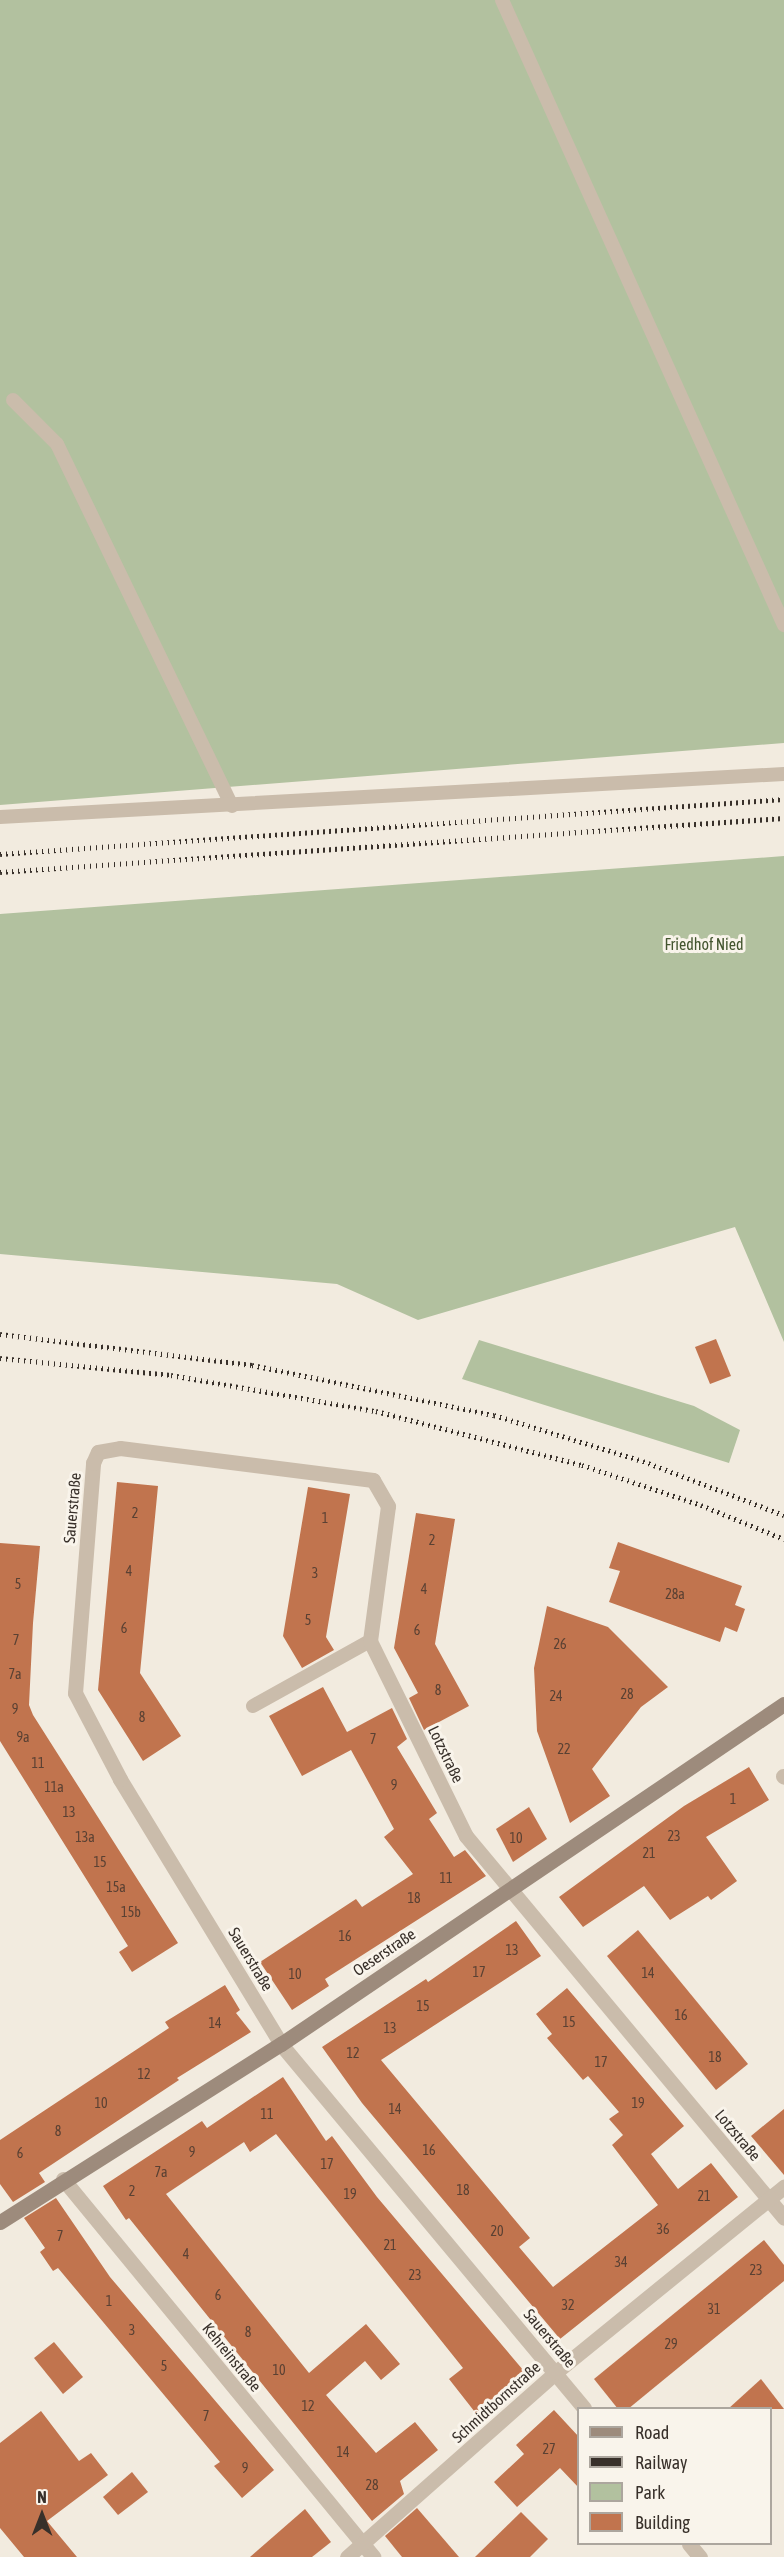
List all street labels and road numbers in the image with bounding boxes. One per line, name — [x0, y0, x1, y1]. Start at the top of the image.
street label: Sauerstraße — [59, 1472, 85, 1544]
street label: Lotzstraße — [424, 1722, 468, 1786]
street label: Sauerstraße — [225, 1924, 277, 1994]
street label: Oeserstraße — [349, 1924, 419, 1980]
street label: Lotzstraße — [711, 2105, 765, 2165]
street label: Sauerstraße — [520, 2305, 580, 2371]
street label: Kehreinstraße — [198, 2319, 266, 2395]
street label: Schmidtbornstraße — [448, 2357, 544, 2447]

